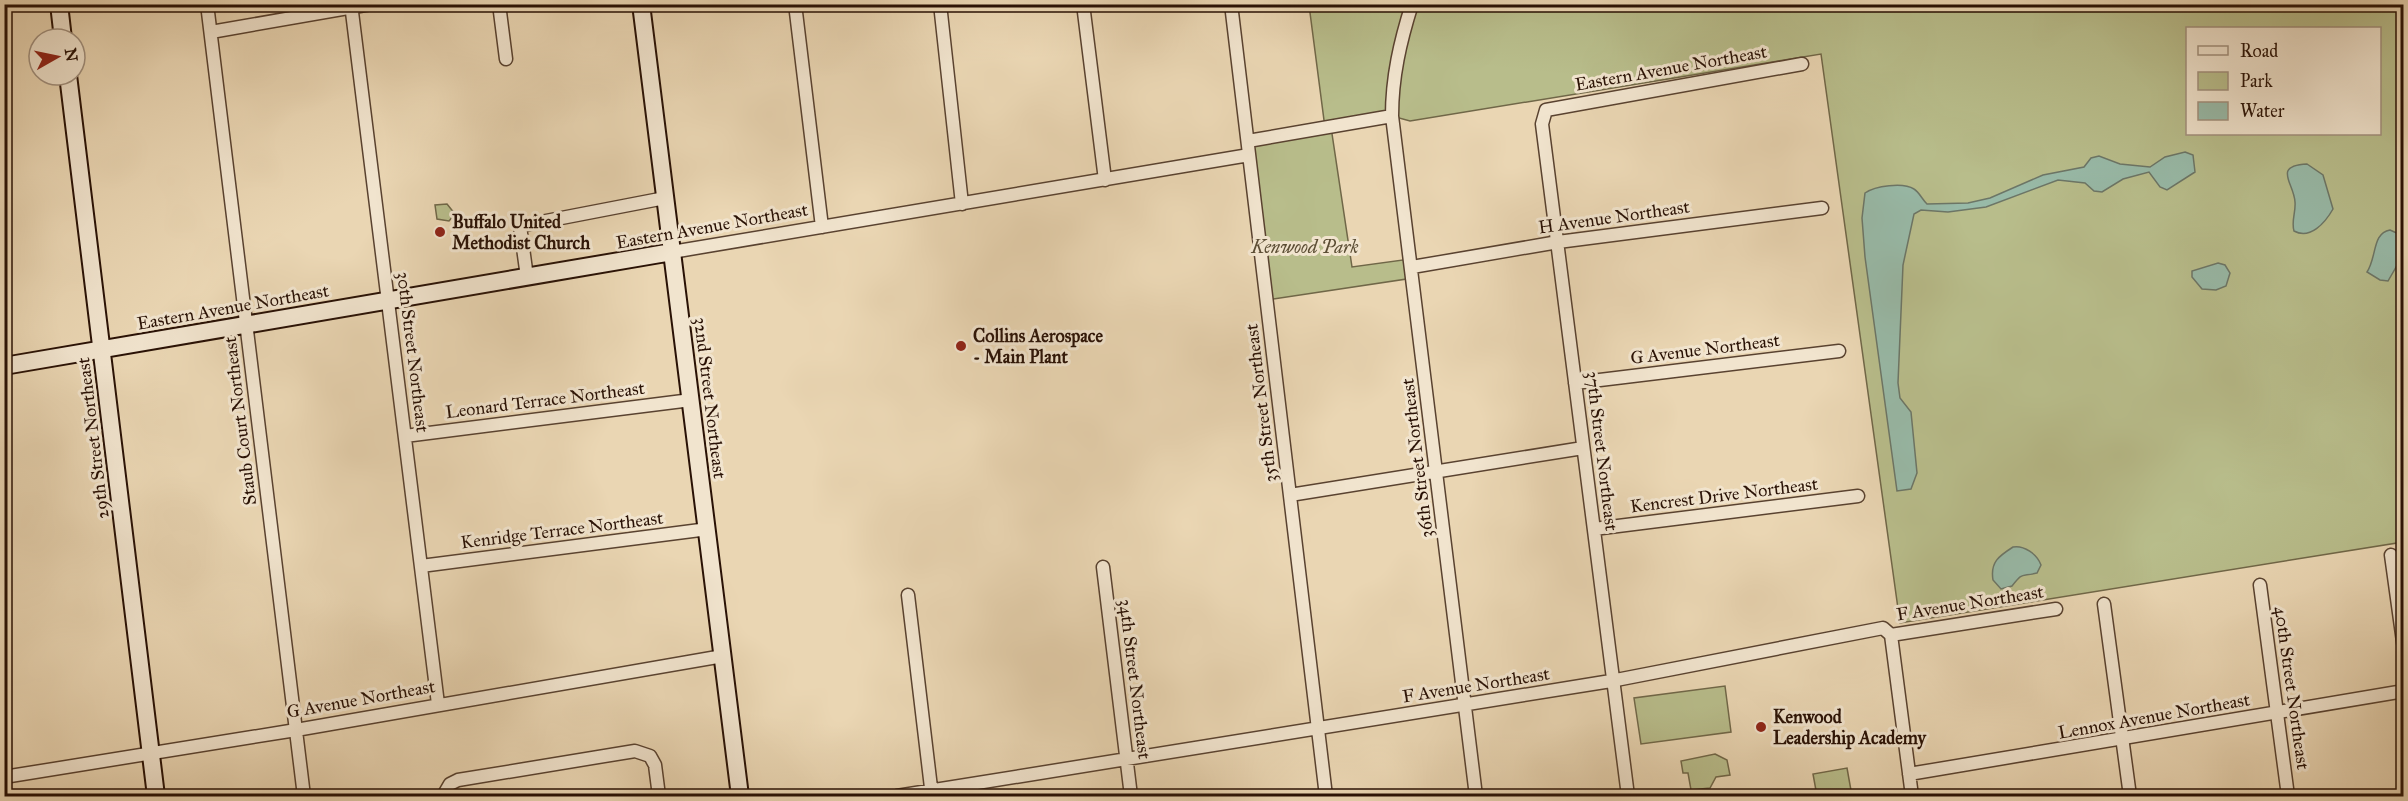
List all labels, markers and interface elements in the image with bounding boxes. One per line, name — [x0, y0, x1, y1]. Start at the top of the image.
north arrow — [27, 27, 87, 87]
legend — [2186, 27, 2381, 135]
street label: Eastern Avenue Northeast — [1573, 40, 1769, 96]
text: Road — [2240, 40, 2278, 62]
text: N — [61, 47, 82, 63]
text: Park — [2240, 70, 2273, 92]
text: Water — [2240, 100, 2285, 122]
street label: H Avenue Northeast — [1537, 195, 1692, 239]
street label: Eastern Avenue Northeast — [614, 198, 810, 254]
place label: Buffalo United Methodist Church — [452, 211, 591, 254]
marker: Buffalo United Methodist Church — [433, 225, 447, 239]
park label: Kenwood Park — [1250, 236, 1359, 258]
street label: 30th Street Northeast — [392, 270, 434, 434]
street label: Eastern Avenue Northeast — [135, 279, 331, 335]
street label: 32nd Street Northeast — [689, 316, 731, 481]
street label: 35th Street Northeast — [1240, 322, 1282, 484]
place label: Collins Aerospace - Main Plant — [973, 325, 1103, 368]
street label: G Avenue Northeast — [1629, 329, 1781, 369]
street label: Staub Court Northeast — [219, 335, 261, 507]
marker: Collins Aerospace - Main Plant — [954, 339, 968, 353]
street label: 29th Street Northeast — [72, 355, 114, 520]
street label: 37th Street Northeast — [1581, 370, 1623, 533]
street label: 36th Street Northeast — [1396, 376, 1438, 539]
street label: Leonard Terrace Northeast — [444, 377, 647, 423]
street label: Kencrest Drive Northeast — [1629, 472, 1820, 517]
street label: Kenridge Terrace Northeast — [459, 507, 665, 554]
street label: F Avenue Northeast — [1895, 580, 2046, 626]
street label: 34th Street Northeast — [1114, 598, 1156, 761]
street label: 40th Street Northeast — [2270, 605, 2314, 772]
street label: F Avenue Northeast — [1401, 662, 1552, 708]
street label: G Avenue Northeast — [285, 675, 437, 723]
street label: Lennox Avenue Northeast — [2056, 688, 2252, 744]
place label: Kenwood Leadership Academy — [1773, 706, 1928, 750]
marker: Kenwood Leadership Academy — [1754, 720, 1768, 734]

